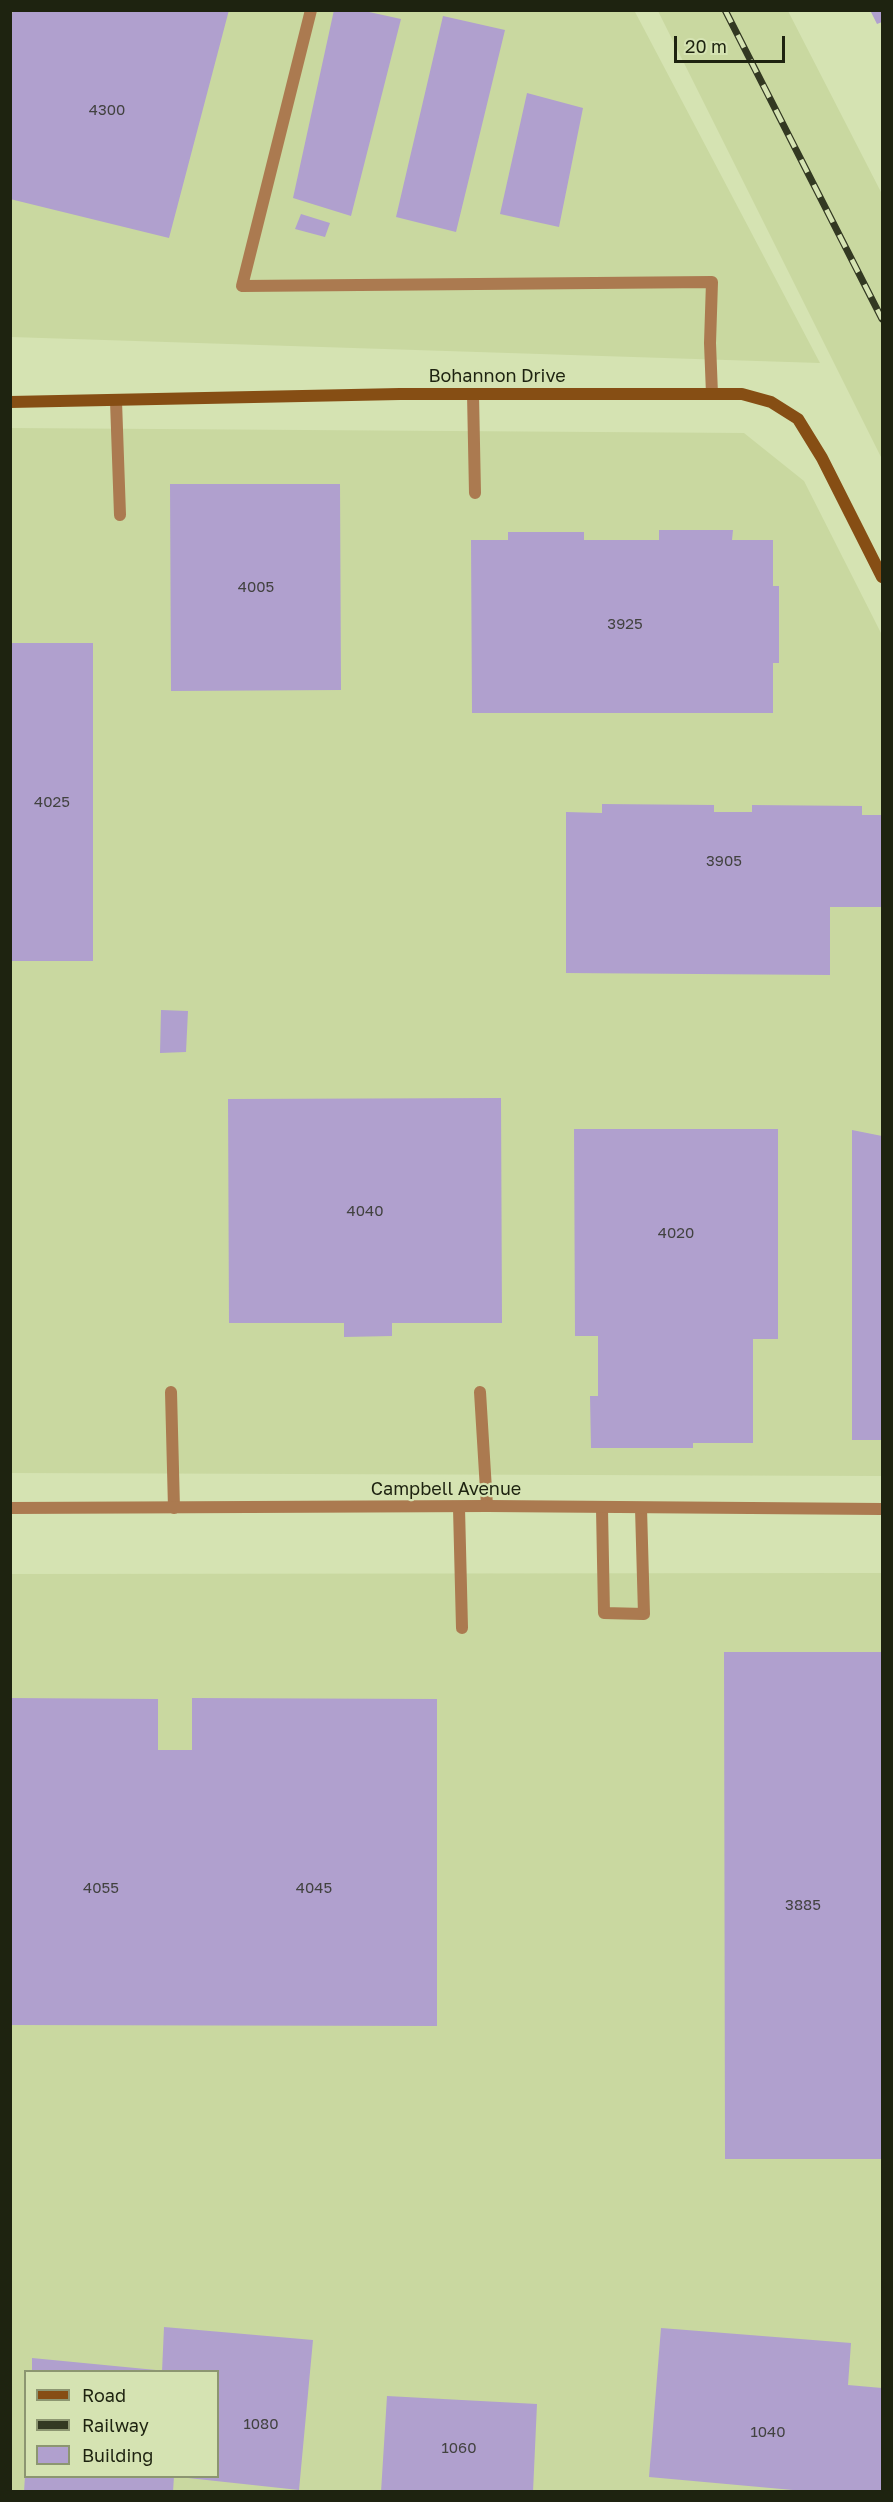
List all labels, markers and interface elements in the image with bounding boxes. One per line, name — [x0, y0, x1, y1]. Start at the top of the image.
scale bar — [677, 24, 788, 62]
text: 20 m — [685, 35, 727, 57]
house number: 4300 — [89, 101, 125, 119]
street label: Bohannon Drive — [428, 365, 566, 387]
house number: 4005 — [238, 578, 274, 596]
house number: 3925 — [607, 615, 643, 633]
house number: 4025 — [34, 793, 70, 811]
house number: 3905 — [706, 852, 742, 870]
house number: 4040 — [347, 1202, 383, 1220]
house number: 4020 — [658, 1224, 694, 1242]
street label: Campbell Avenue — [371, 1478, 521, 1500]
house number: 4055 — [83, 1879, 119, 1897]
house number: 4045 — [296, 1879, 332, 1897]
house number: 3885 — [785, 1896, 821, 1914]
legend — [24, 2370, 219, 2478]
text: Road — [82, 2384, 126, 2406]
text: Railway — [82, 2414, 149, 2436]
house number: 1080 — [243, 2415, 279, 2433]
house number: 1040 — [750, 2423, 786, 2441]
house number: 1060 — [442, 2439, 476, 2457]
text: Building — [82, 2444, 153, 2466]

